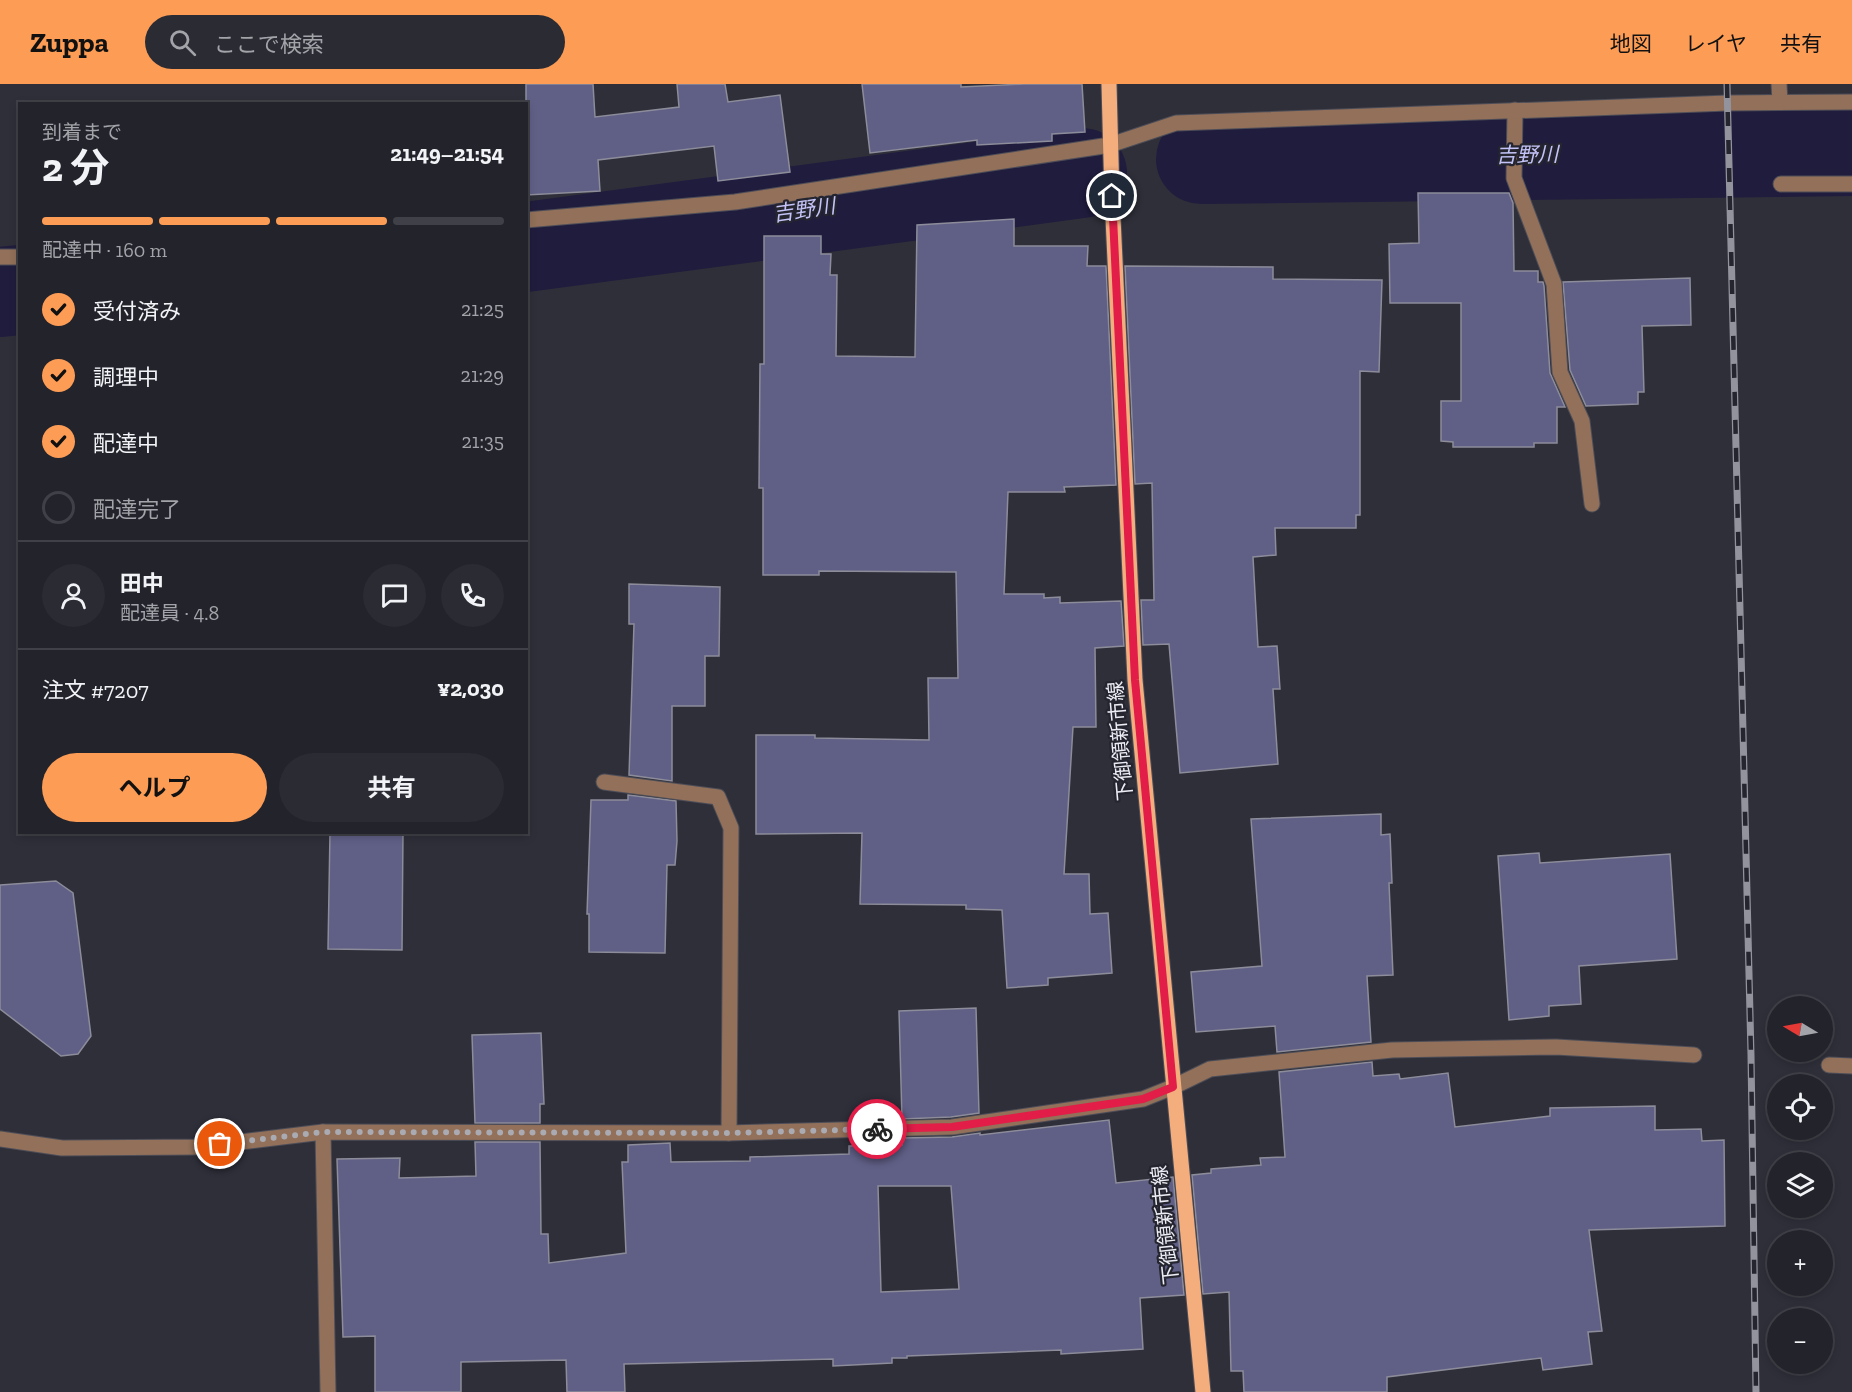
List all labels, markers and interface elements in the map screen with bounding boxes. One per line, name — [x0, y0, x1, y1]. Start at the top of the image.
search box — [145, 15, 565, 69]
text: Zuppa — [30, 26, 109, 59]
icon: search — [166, 26, 199, 59]
text: ここで検索 — [214, 31, 324, 58]
text: 地図 — [1610, 31, 1652, 56]
text: レイヤ — [1685, 31, 1747, 56]
text: 共有 — [1780, 31, 1822, 56]
text: 到着まで — [42, 120, 122, 144]
text: 21:49–21:54 — [390, 140, 504, 167]
water label: 吉野川 — [1495, 141, 1561, 168]
text: 2 分 — [42, 144, 109, 191]
pin — [1086, 170, 1137, 221]
icon: home — [1095, 179, 1128, 212]
water label: 吉野川 — [771, 192, 839, 226]
text: 配達中 · 160 m — [42, 238, 167, 262]
icon: check — [42, 293, 75, 326]
text: 21:25 — [461, 297, 504, 321]
text: 受付済み — [93, 298, 181, 325]
icon: check — [42, 359, 75, 392]
text: 21:29 — [461, 363, 504, 387]
text: 調理中 — [93, 364, 159, 391]
icon: check — [42, 425, 75, 458]
text: 21:35 — [462, 429, 504, 453]
text: 配達中 — [93, 430, 159, 457]
text: 配達完了 — [93, 496, 181, 523]
button: person — [42, 564, 105, 627]
button: chat — [363, 564, 426, 627]
button: phone — [441, 564, 504, 627]
text: 田中 — [120, 570, 164, 597]
text: 配達員 · 4.8 — [120, 601, 219, 625]
text: ¥2,030 — [437, 675, 504, 702]
text: 注文 #7207 — [42, 677, 149, 704]
street label: 下御領新市線 — [1103, 680, 1137, 802]
button: ヘルプ — [42, 753, 267, 822]
button: 共有 — [279, 753, 504, 822]
north arrow — [1767, 996, 1833, 1062]
map controls — [1767, 996, 1833, 1374]
button: locate — [1767, 1074, 1833, 1140]
courier — [847, 1099, 907, 1159]
icon: bike — [861, 1113, 894, 1146]
pin — [194, 1118, 245, 1169]
icon: bag — [203, 1127, 236, 1160]
button: layers — [1767, 1152, 1833, 1218]
street label: 下御領新市線 — [1147, 1164, 1183, 1286]
button: + — [1767, 1230, 1833, 1296]
button: − — [1767, 1308, 1833, 1374]

